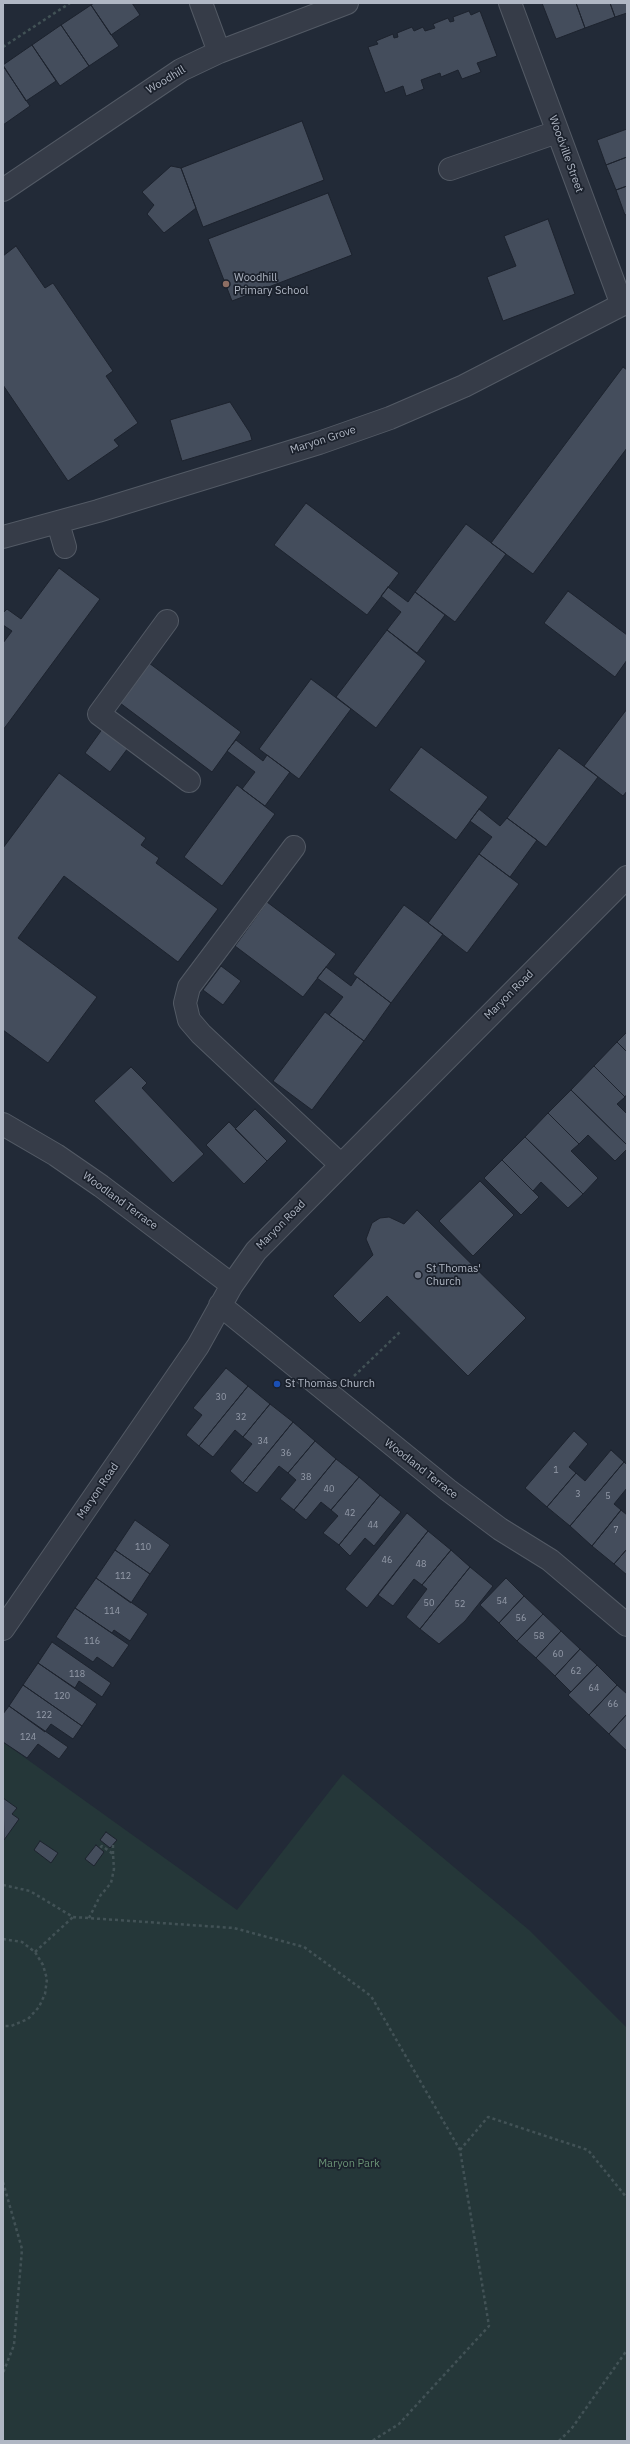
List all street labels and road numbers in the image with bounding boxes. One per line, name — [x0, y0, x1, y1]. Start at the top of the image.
street label: Woodhill — [144, 63, 188, 97]
street label: Woodville Street — [546, 114, 586, 194]
street label: Maryon Grove — [288, 423, 358, 457]
street label: Maryon Road — [481, 967, 537, 1023]
street label: Woodland Terrace — [80, 1169, 160, 1233]
street label: Maryon Road — [253, 1197, 309, 1253]
street label: Woodland Terrace — [382, 1436, 460, 1502]
street label: Maryon Road — [74, 1460, 122, 1522]

